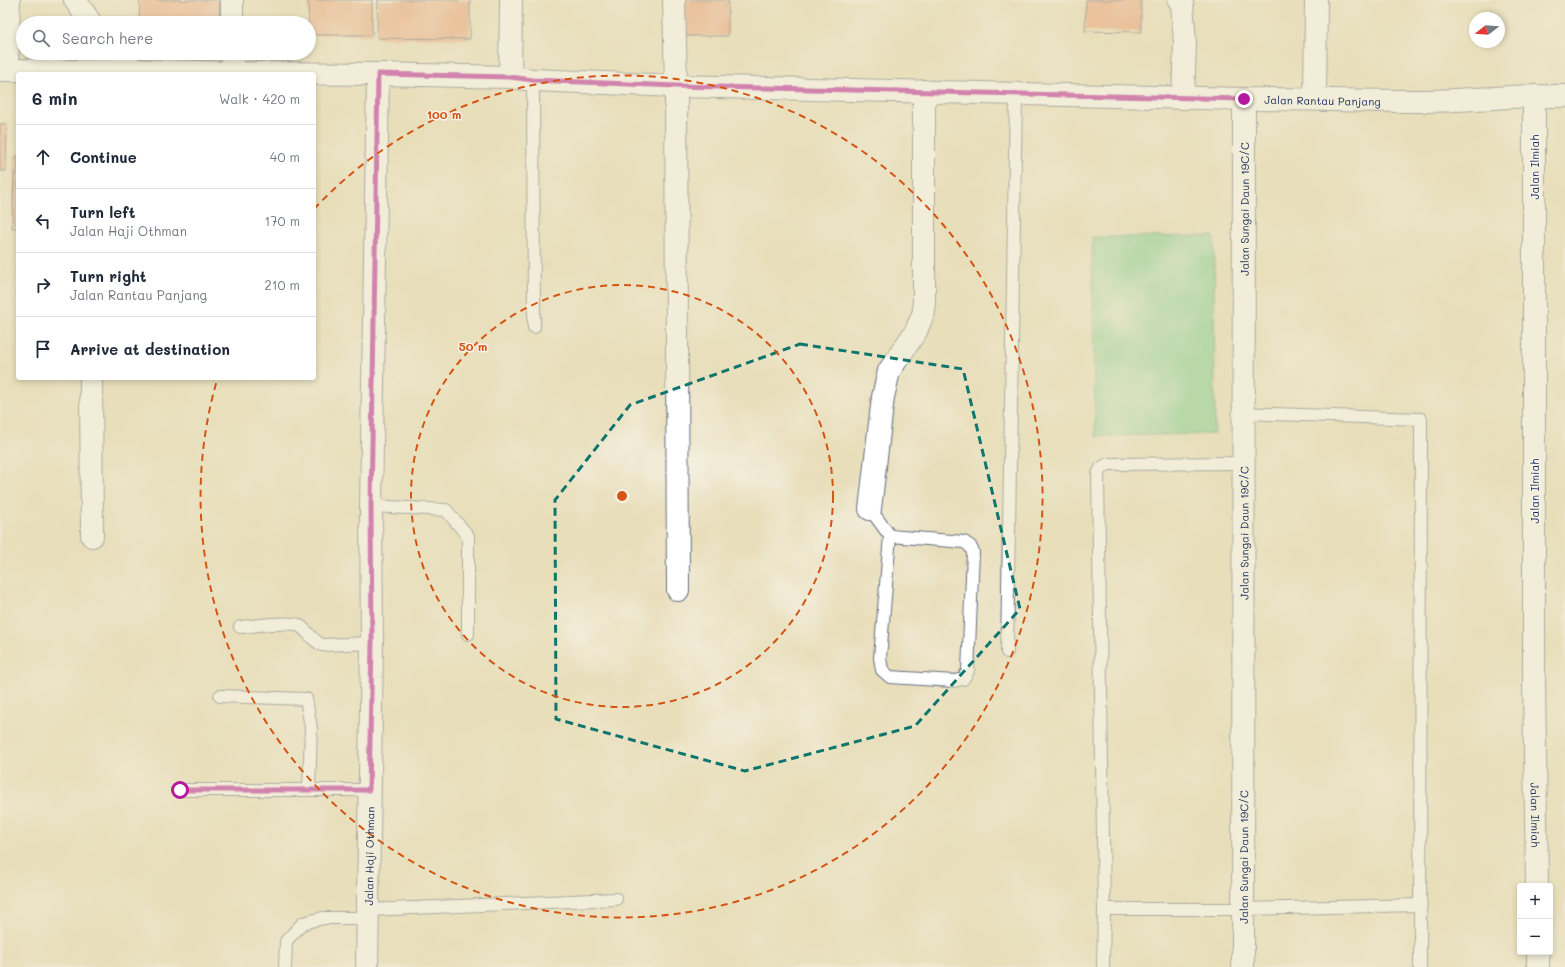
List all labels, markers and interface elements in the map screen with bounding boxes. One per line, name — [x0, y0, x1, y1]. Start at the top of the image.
north arrow — [1469, 12, 1505, 48]
search box — [16, 16, 316, 60]
icon: search — [30, 27, 52, 49]
text: Search here — [62, 28, 153, 48]
text: 6 min — [32, 87, 77, 109]
text: Walk · 420 m — [219, 90, 300, 107]
route end — [1235, 90, 1253, 108]
street label: Jalan Rantau Panjang — [1264, 92, 1381, 108]
text: 100 m — [427, 106, 461, 122]
street label: Jalan Ilmiah — [1527, 135, 1542, 199]
street label: Jalan Sungai Daun 19C/C — [1236, 142, 1251, 276]
icon: ahead — [32, 146, 54, 168]
text: Continue — [70, 147, 137, 167]
text: 40 m — [270, 148, 300, 165]
text: Turn left — [70, 202, 135, 222]
icon: left — [32, 210, 54, 232]
text: 170 m — [264, 212, 300, 229]
text: Jalan Haji Othman — [70, 222, 187, 239]
text: Turn right — [70, 266, 147, 286]
icon: right — [32, 274, 54, 296]
text: 210 m — [264, 276, 300, 293]
text: Jalan Rantau Panjang — [70, 286, 207, 303]
icon: arrive — [32, 338, 54, 360]
text: 50 m — [459, 338, 487, 354]
text: Arrive at destination — [70, 339, 230, 359]
street label: Jalan Ilmiah — [1527, 459, 1542, 523]
street label: Jalan Sungai Daun 19C/C — [1236, 466, 1251, 600]
centre of rings — [615, 489, 629, 503]
route start — [171, 781, 189, 799]
street label: Jalan Ilmiah — [1528, 782, 1544, 848]
street label: Jalan Sungai Daun 19C/C — [1236, 790, 1251, 924]
street label: Jalan Haji Othman — [360, 806, 377, 906]
map controls — [1517, 883, 1553, 955]
button: + — [1517, 883, 1553, 919]
button: − — [1517, 919, 1553, 955]

